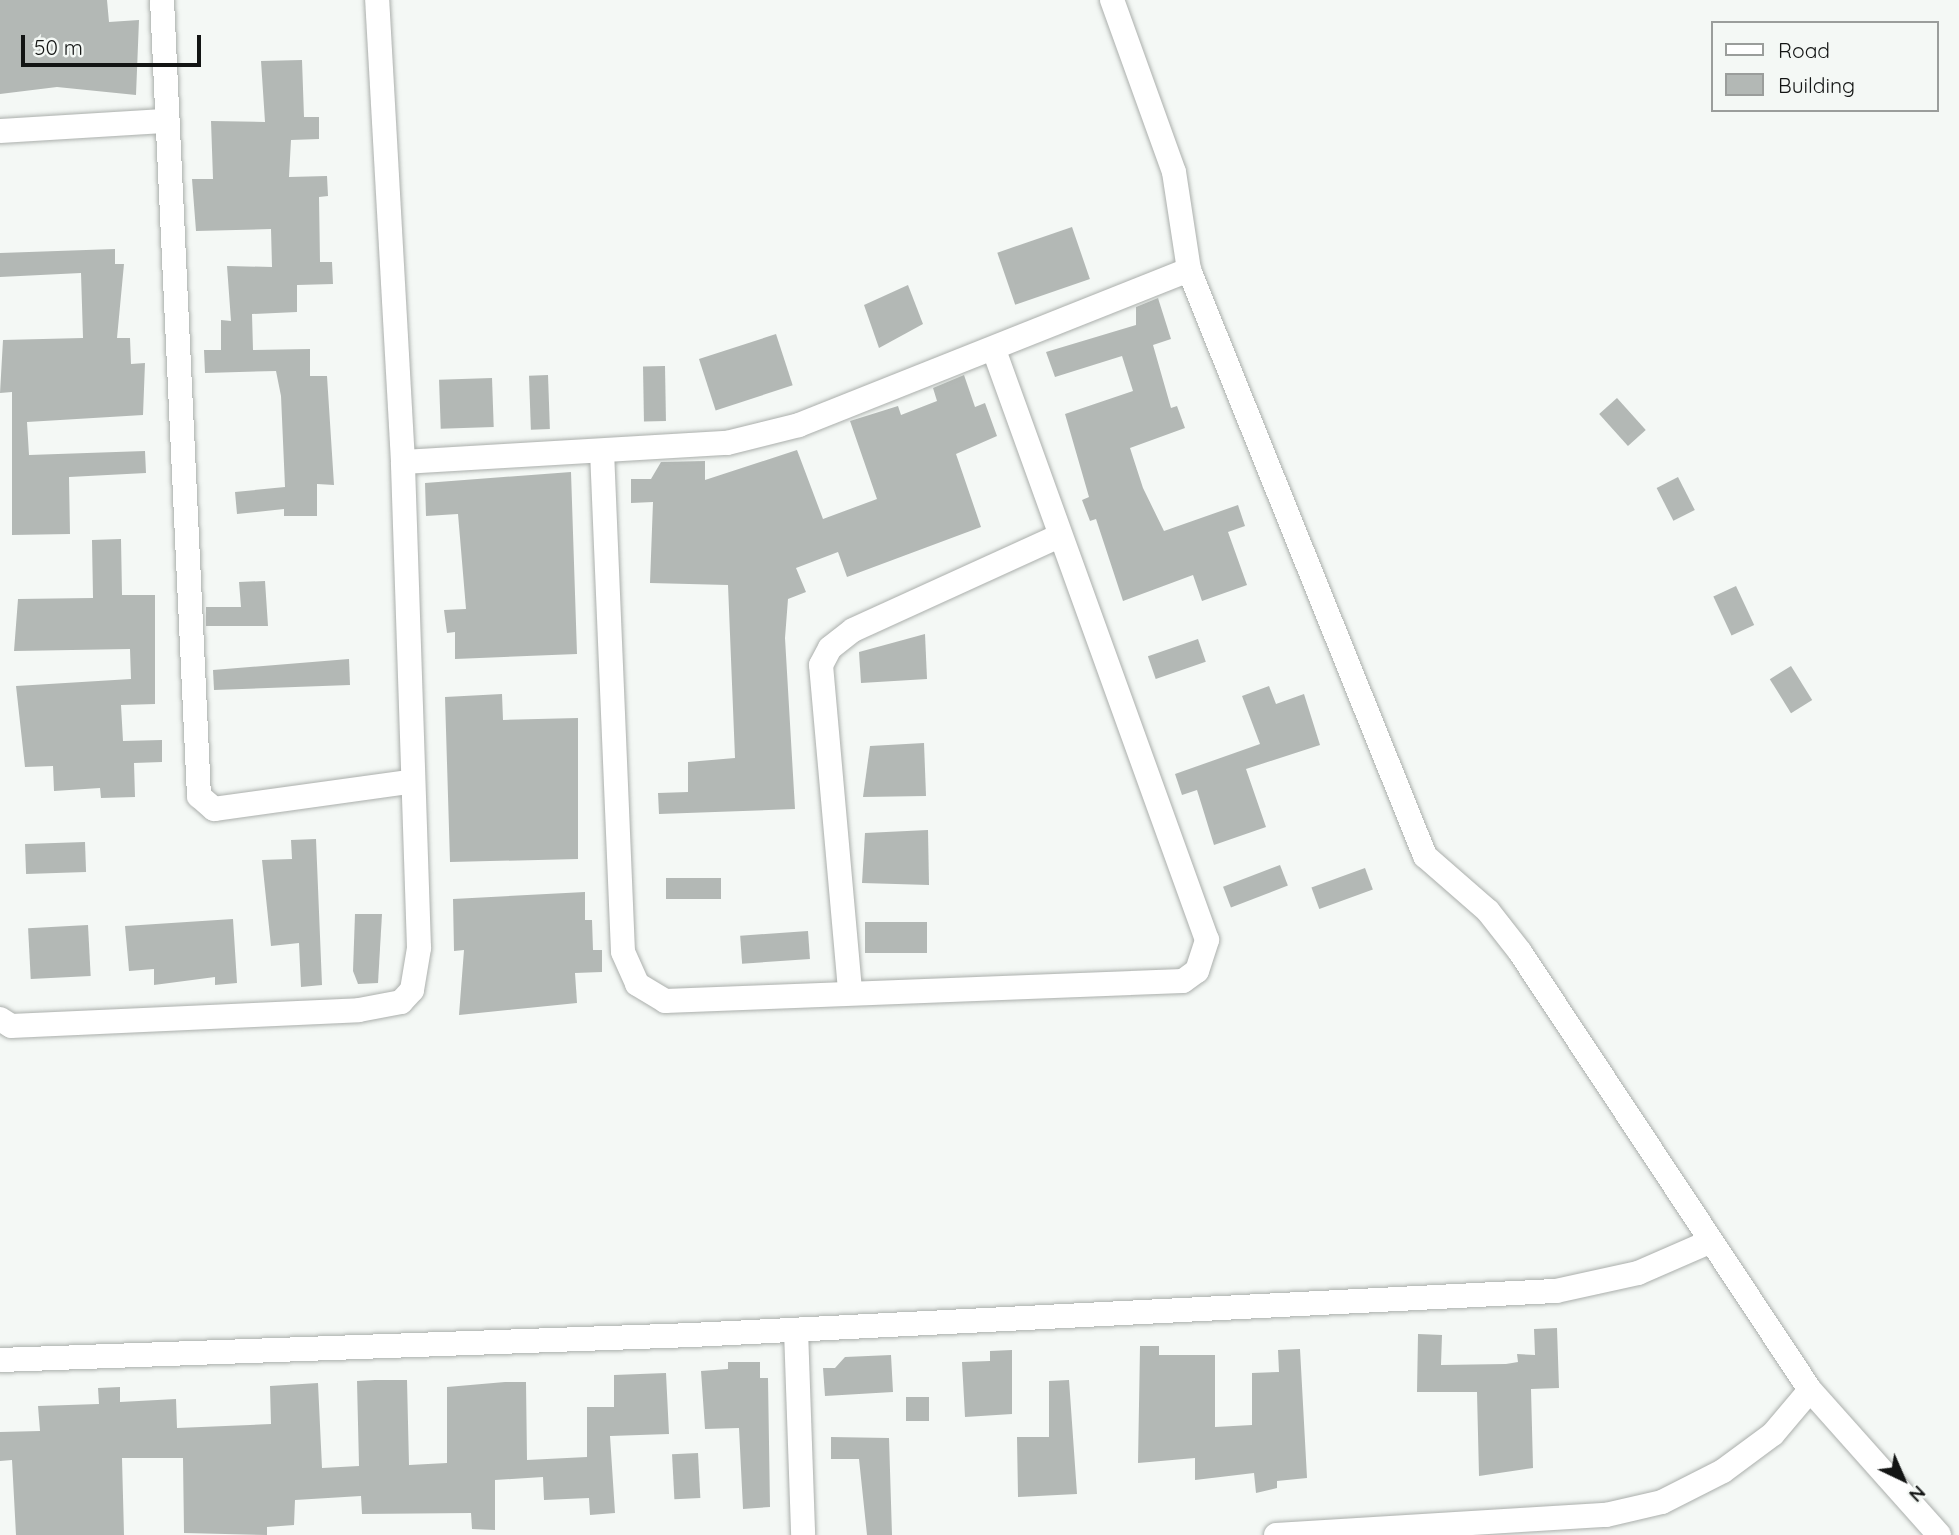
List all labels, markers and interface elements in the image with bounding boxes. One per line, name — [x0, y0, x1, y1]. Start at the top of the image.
scale bar — [24, 21, 205, 65]
legend — [1710, 21, 1938, 112]
text: 50 m — [34, 34, 83, 60]
text: Road — [1778, 37, 1830, 63]
text: Building — [1778, 72, 1855, 98]
north arrow — [1868, 1444, 1938, 1514]
text: N — [1904, 1481, 1931, 1508]

